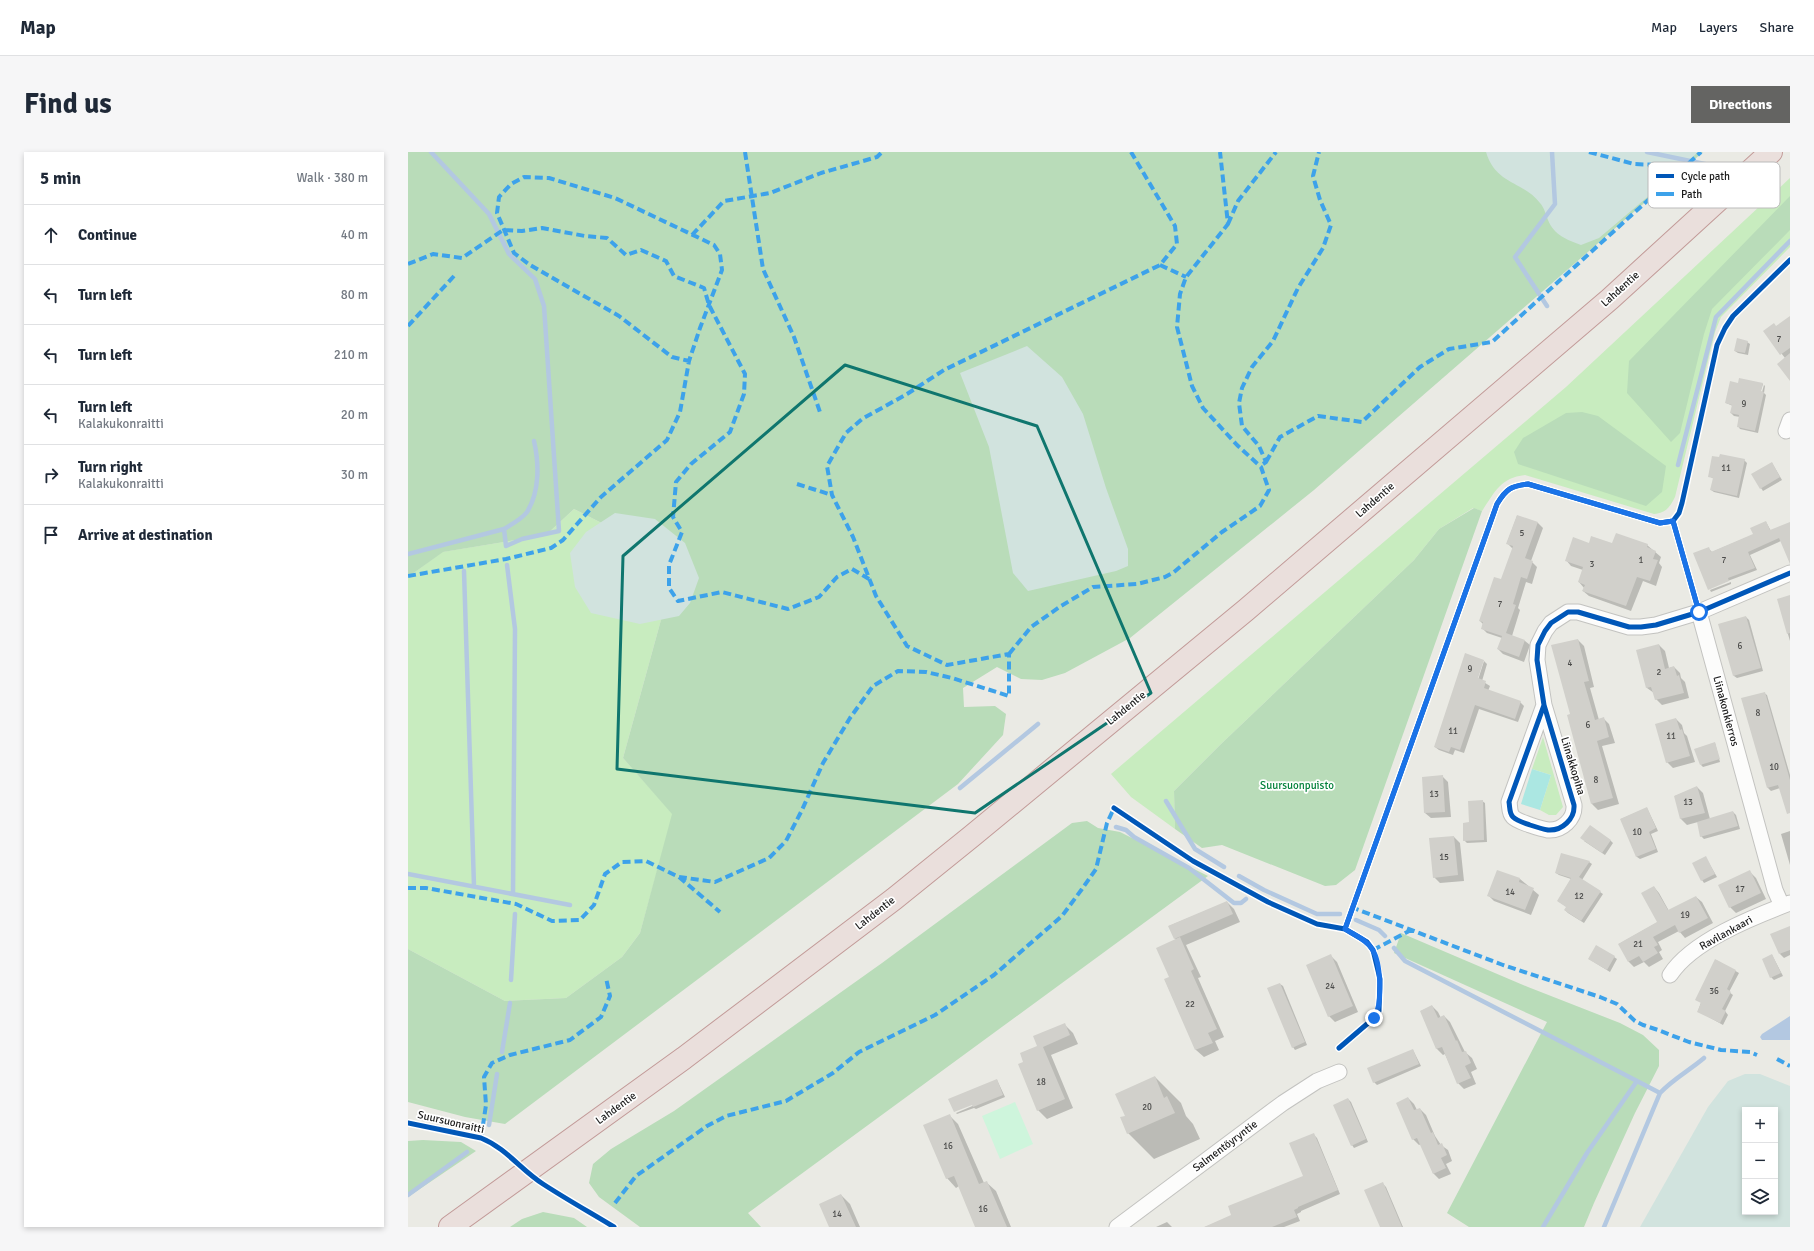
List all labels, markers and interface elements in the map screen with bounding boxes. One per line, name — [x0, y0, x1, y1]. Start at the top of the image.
text: Map — [20, 16, 56, 40]
text: Map — [1651, 19, 1677, 36]
text: Layers — [1699, 19, 1738, 36]
text: Share — [1760, 19, 1794, 36]
button: Directions — [1691, 86, 1790, 123]
text: Find us — [24, 87, 112, 121]
legend — [1648, 162, 1780, 208]
text: 5 min — [40, 168, 81, 189]
text: Walk · 380 m — [297, 170, 368, 186]
text: Cycle path — [1681, 170, 1730, 183]
text: Path — [1681, 188, 1702, 201]
icon: ahead — [40, 224, 62, 246]
text: Continue — [78, 226, 137, 244]
text: 40 m — [341, 227, 368, 243]
street label: Lahdentie — [1598, 268, 1642, 310]
icon: left — [40, 284, 62, 306]
text: Turn left — [78, 286, 132, 304]
text: 80 m — [341, 287, 368, 303]
house number: 7 — [1777, 334, 1782, 345]
icon: left — [40, 344, 62, 366]
text: Turn left — [78, 346, 132, 364]
text: 210 m — [334, 347, 368, 363]
text: Turn left — [78, 398, 132, 416]
house number: 9 — [1742, 399, 1747, 410]
icon: left — [40, 404, 62, 426]
text: 20 m — [341, 407, 368, 423]
text: Kalakukonraitti — [78, 416, 164, 432]
text: Turn right — [78, 458, 143, 476]
house number: 11 — [1721, 463, 1731, 474]
icon: right — [40, 464, 62, 486]
text: 30 m — [341, 467, 368, 483]
text: Kalakukonraitti — [78, 476, 164, 492]
street label: Lahdentie — [1353, 480, 1397, 520]
icon: arrive — [40, 524, 62, 546]
text: Arrive at destination — [78, 526, 213, 544]
house number: 5 — [1520, 528, 1525, 539]
house number: 1 — [1639, 555, 1644, 566]
house number: 7 — [1722, 555, 1727, 566]
house number: 3 — [1590, 559, 1595, 570]
house number: 7 — [1498, 599, 1503, 610]
route start — [1690, 603, 1708, 621]
house number: 6 — [1738, 641, 1743, 652]
house number: 4 — [1568, 658, 1573, 669]
house number: 9 — [1468, 664, 1473, 675]
house number: 2 — [1657, 667, 1662, 678]
street label: Liinakonkierros — [1710, 674, 1742, 748]
street label: Lahdentie — [1104, 688, 1148, 728]
house number: 8 — [1756, 708, 1761, 719]
house number: 6 — [1586, 720, 1591, 731]
house number: 11 — [1448, 726, 1458, 737]
house number: 11 — [1666, 731, 1676, 742]
street label: Liinakkopiha — [1558, 735, 1588, 797]
house number: 10 — [1769, 762, 1779, 773]
house number: 8 — [1594, 775, 1599, 786]
park label: Suursuonpuisto — [1260, 779, 1334, 792]
house number: 13 — [1429, 789, 1439, 800]
house number: 13 — [1683, 797, 1693, 808]
house number: 10 — [1632, 827, 1642, 838]
house number: 15 — [1439, 852, 1449, 863]
house number: 17 — [1735, 884, 1745, 895]
house number: 14 — [1505, 887, 1515, 898]
house number: 12 — [1574, 891, 1584, 902]
street label: Lahdentie — [852, 893, 898, 933]
house number: 19 — [1680, 910, 1690, 921]
street label: Ravilankaari — [1697, 913, 1755, 953]
house number: 21 — [1633, 939, 1643, 950]
house number: 24 — [1325, 981, 1335, 992]
house number: 36 — [1709, 986, 1719, 997]
house number: 22 — [1185, 999, 1195, 1010]
route end — [1365, 1009, 1383, 1027]
house number: 18 — [1036, 1077, 1046, 1088]
street label: Lahdentie — [593, 1089, 639, 1127]
house number: 20 — [1142, 1102, 1152, 1113]
map controls — [1742, 1107, 1778, 1215]
button: + — [1742, 1107, 1778, 1143]
street label: Suursuonraitti — [416, 1108, 486, 1136]
street label: Salmentöyryntie — [1190, 1117, 1260, 1175]
house number: 16 — [943, 1141, 953, 1152]
button: − — [1742, 1143, 1778, 1179]
button: layers — [1742, 1179, 1778, 1215]
house number: 16 — [978, 1204, 988, 1215]
house number: 14 — [832, 1209, 842, 1220]

